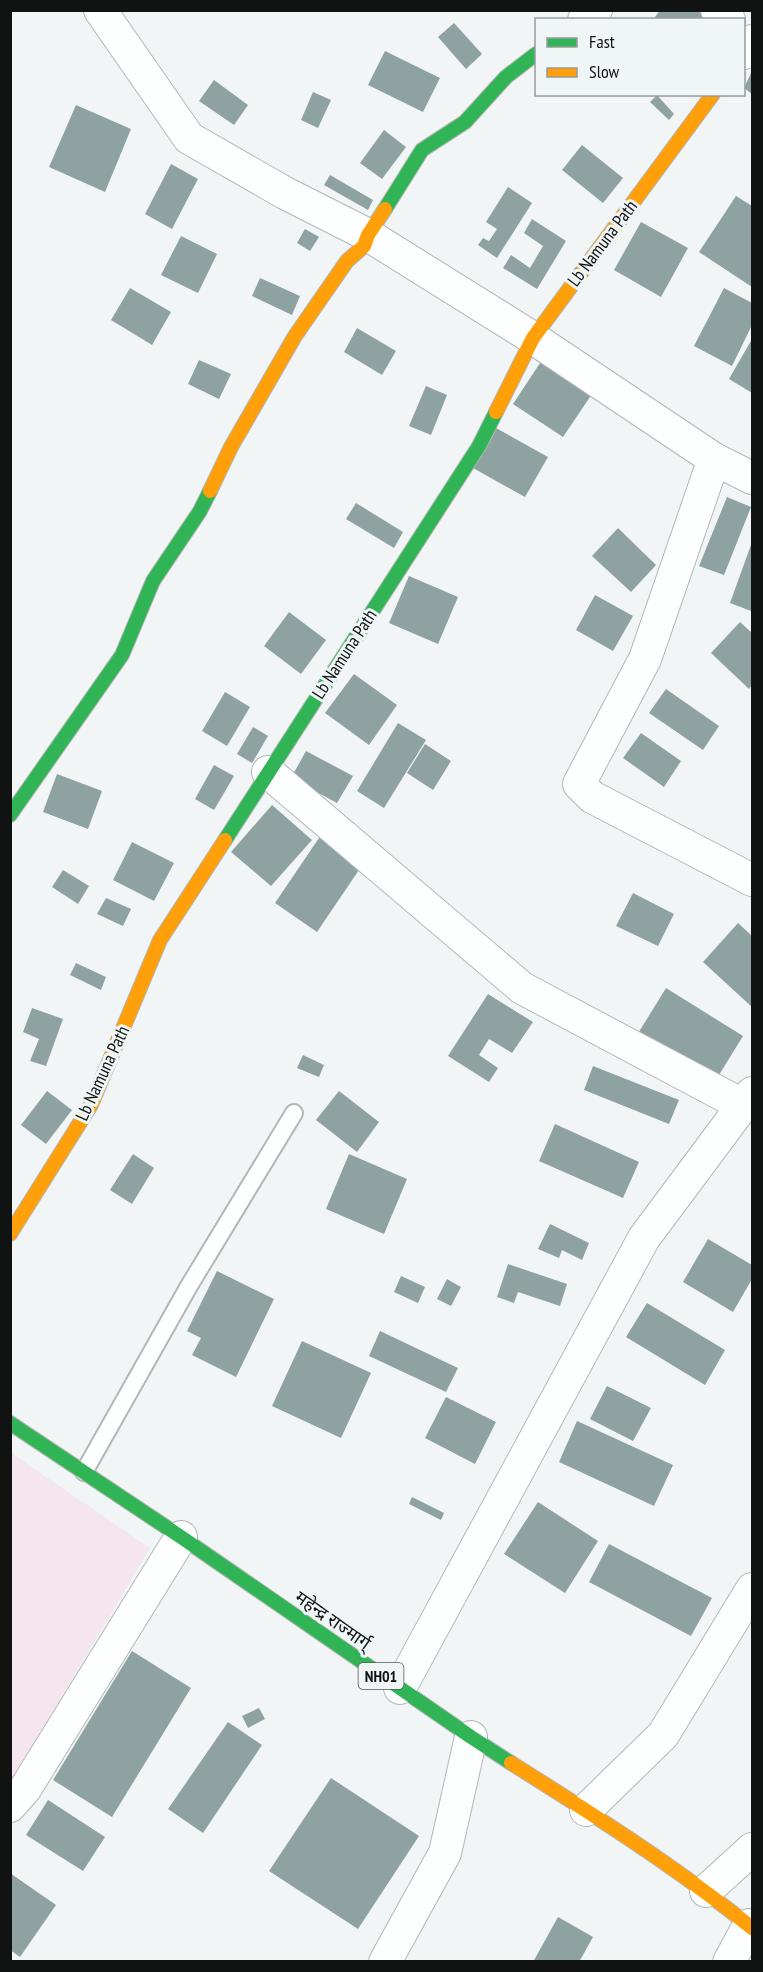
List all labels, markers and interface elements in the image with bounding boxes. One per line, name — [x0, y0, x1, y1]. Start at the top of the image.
legend — [535, 18, 745, 96]
text: Fast — [589, 30, 615, 53]
text: Slow — [589, 60, 620, 83]
street label: Lb Namuna Path — [562, 195, 642, 291]
street label: Lb Namuna Path — [307, 605, 381, 703]
street label: Lb Namuna Path — [70, 1022, 134, 1124]
street label: महेन्द्र राज्मार्ग् — [291, 1586, 378, 1656]
road number: NH01 — [358, 1663, 404, 1689]

